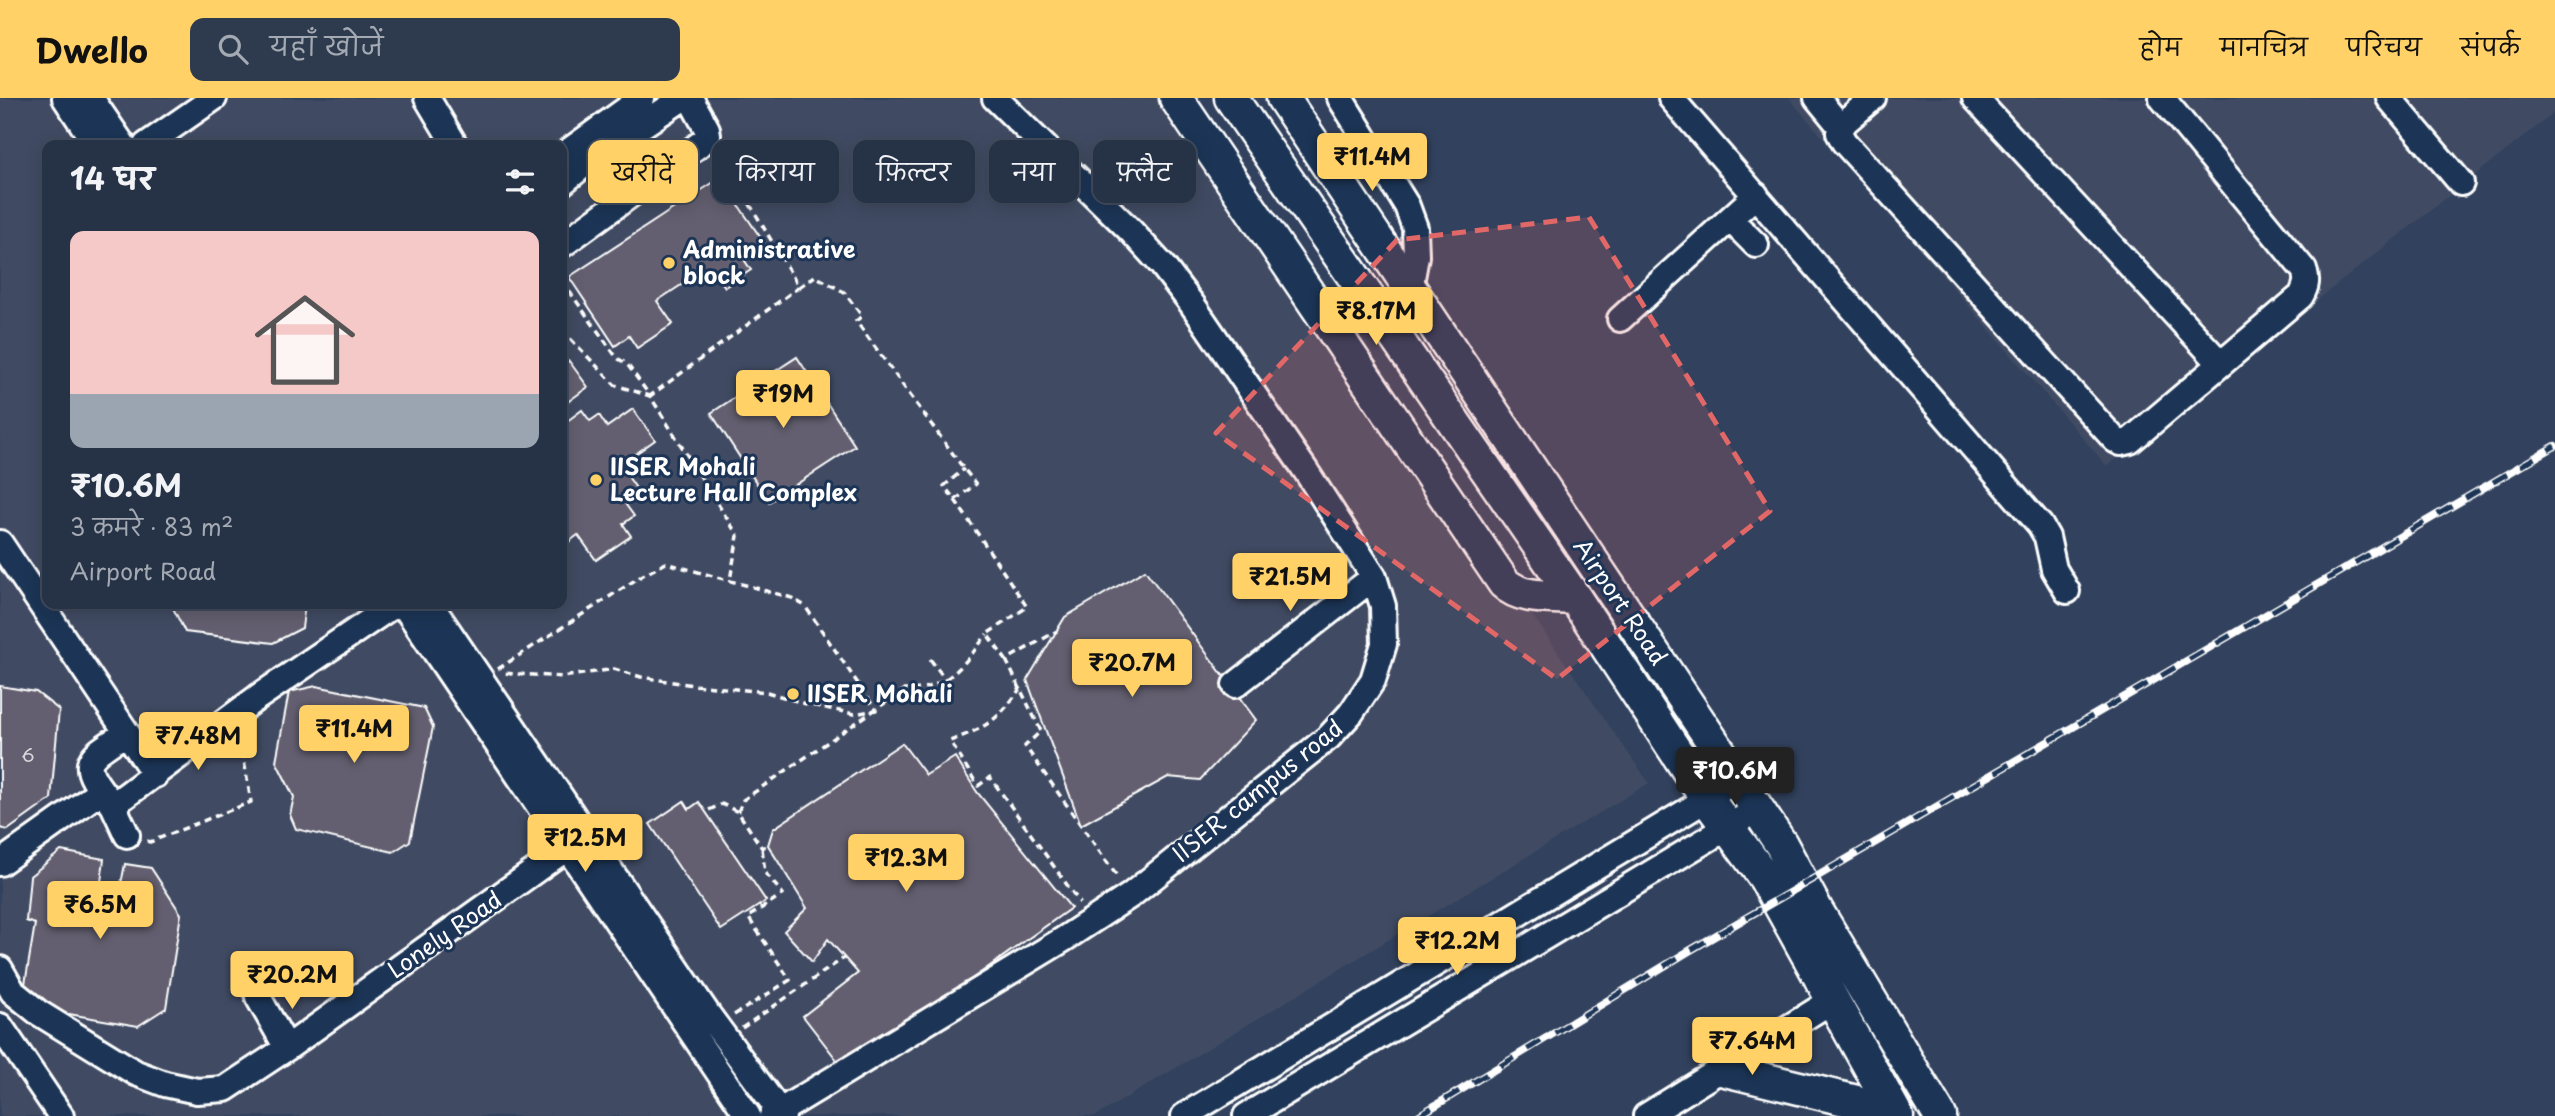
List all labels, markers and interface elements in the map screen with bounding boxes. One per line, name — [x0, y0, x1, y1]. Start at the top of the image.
search box — [190, 18, 680, 81]
text: Dwello — [35, 24, 148, 74]
text: यहाँ खोजें — [270, 26, 383, 65]
text: होम — [2139, 28, 2182, 64]
text: मानचित्र — [2220, 28, 2308, 64]
text: परिचय — [2346, 28, 2422, 64]
text: संपर्क — [2460, 28, 2520, 64]
icon: search — [214, 30, 252, 68]
pin: ₹11.4M — [1315, 134, 1429, 193]
text: ₹11.4M — [1333, 138, 1411, 173]
chip: खरीदें — [588, 140, 698, 203]
chip: किराया — [712, 140, 839, 203]
chip: फ़िल्टर — [853, 140, 975, 203]
chip: नया — [989, 140, 1079, 203]
chip: फ़्लैट — [1093, 140, 1196, 203]
text: 14 घर — [70, 155, 155, 200]
icon: filters — [501, 163, 539, 201]
place label: Administrative block — [682, 231, 856, 292]
marker: Administrative block — [661, 255, 677, 271]
icon: home — [242, 277, 368, 403]
pin: ₹8.17M — [1319, 288, 1433, 347]
text: ₹8.17M — [1336, 292, 1416, 327]
pin: ₹19M — [742, 370, 824, 430]
text: ₹19M — [752, 375, 814, 410]
place label: IISER Mohali Lecture Hall Complex — [610, 448, 857, 509]
text: ₹10.6M — [70, 462, 182, 507]
marker: IISER Mohali Lecture Hall Complex — [588, 472, 604, 488]
text: 3 कमरे · 83 m² — [70, 509, 233, 544]
street label: Airport Road — [1566, 531, 1677, 672]
text: Airport Road — [70, 553, 216, 588]
pin: ₹21.5M — [1233, 554, 1347, 613]
text: ₹21.5M — [1248, 558, 1332, 593]
pin: ₹20.7M — [1075, 640, 1189, 699]
text: ₹20.7M — [1088, 644, 1176, 679]
place label: IISER Mohali — [807, 675, 953, 710]
marker: IISER Mohali — [785, 686, 801, 702]
pin: ₹11.4M — [297, 706, 411, 765]
text: ₹11.4M — [315, 710, 393, 745]
street label: IISER campus road — [1164, 710, 1350, 870]
pin: ₹7.48M — [141, 712, 255, 772]
text: ₹7.48M — [155, 717, 241, 752]
house number: 6 — [21, 740, 35, 768]
pin: ₹10.6M — [1678, 748, 1792, 807]
text: ₹10.6M — [1692, 752, 1778, 787]
pin: ₹12.5M — [528, 814, 642, 874]
text: ₹12.5M — [543, 819, 627, 854]
pin: ₹12.3M — [849, 834, 963, 894]
text: ₹12.3M — [864, 839, 948, 874]
street label: Lonely Road — [380, 881, 508, 986]
pin: ₹6.5M — [51, 882, 149, 941]
text: ₹6.5M — [63, 886, 137, 921]
pin: ₹12.2M — [1400, 918, 1514, 977]
text: ₹12.2M — [1414, 922, 1500, 957]
pin: ₹20.2M — [235, 951, 349, 1011]
text: ₹20.2M — [246, 956, 338, 991]
pin: ₹7.64M — [1695, 1018, 1809, 1077]
text: ₹7.64M — [1708, 1022, 1796, 1057]

